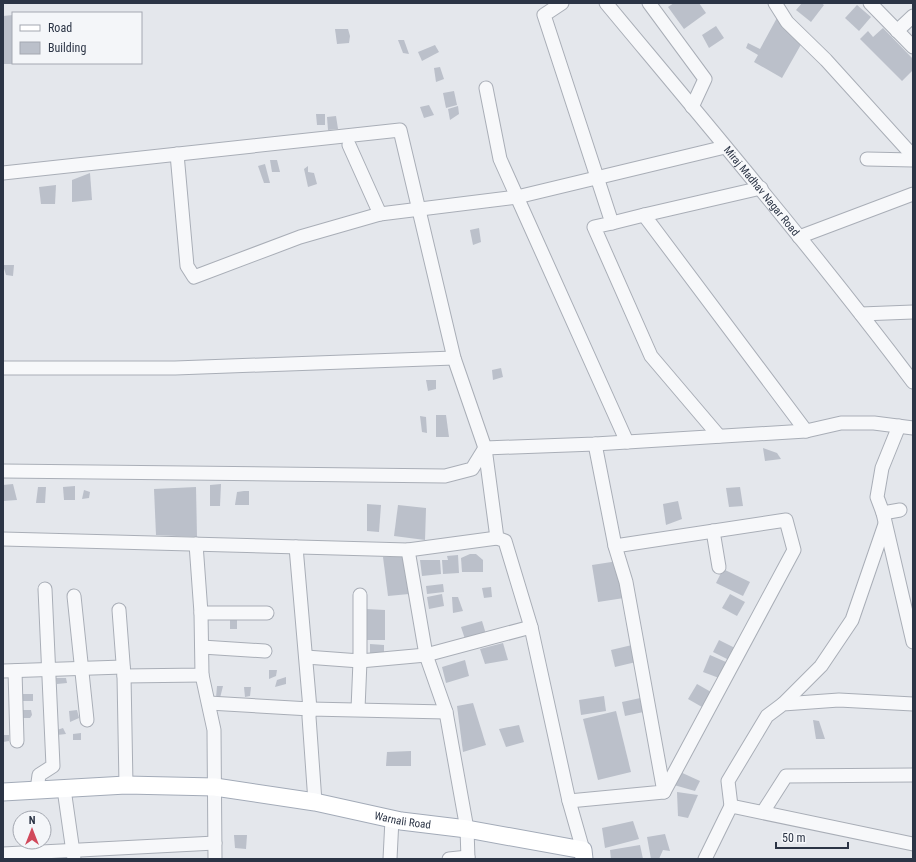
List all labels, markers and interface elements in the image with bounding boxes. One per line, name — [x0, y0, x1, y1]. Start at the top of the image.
legend — [12, 12, 142, 64]
text: Road — [48, 21, 72, 35]
text: Building — [48, 41, 86, 55]
street label: Miraj Madhav Nagar Road — [721, 143, 802, 238]
street label: Warnali Road — [373, 809, 432, 831]
north arrow — [12, 810, 52, 850]
text: N — [29, 814, 36, 827]
scale bar — [776, 824, 848, 850]
text: 50 m — [782, 831, 806, 845]

